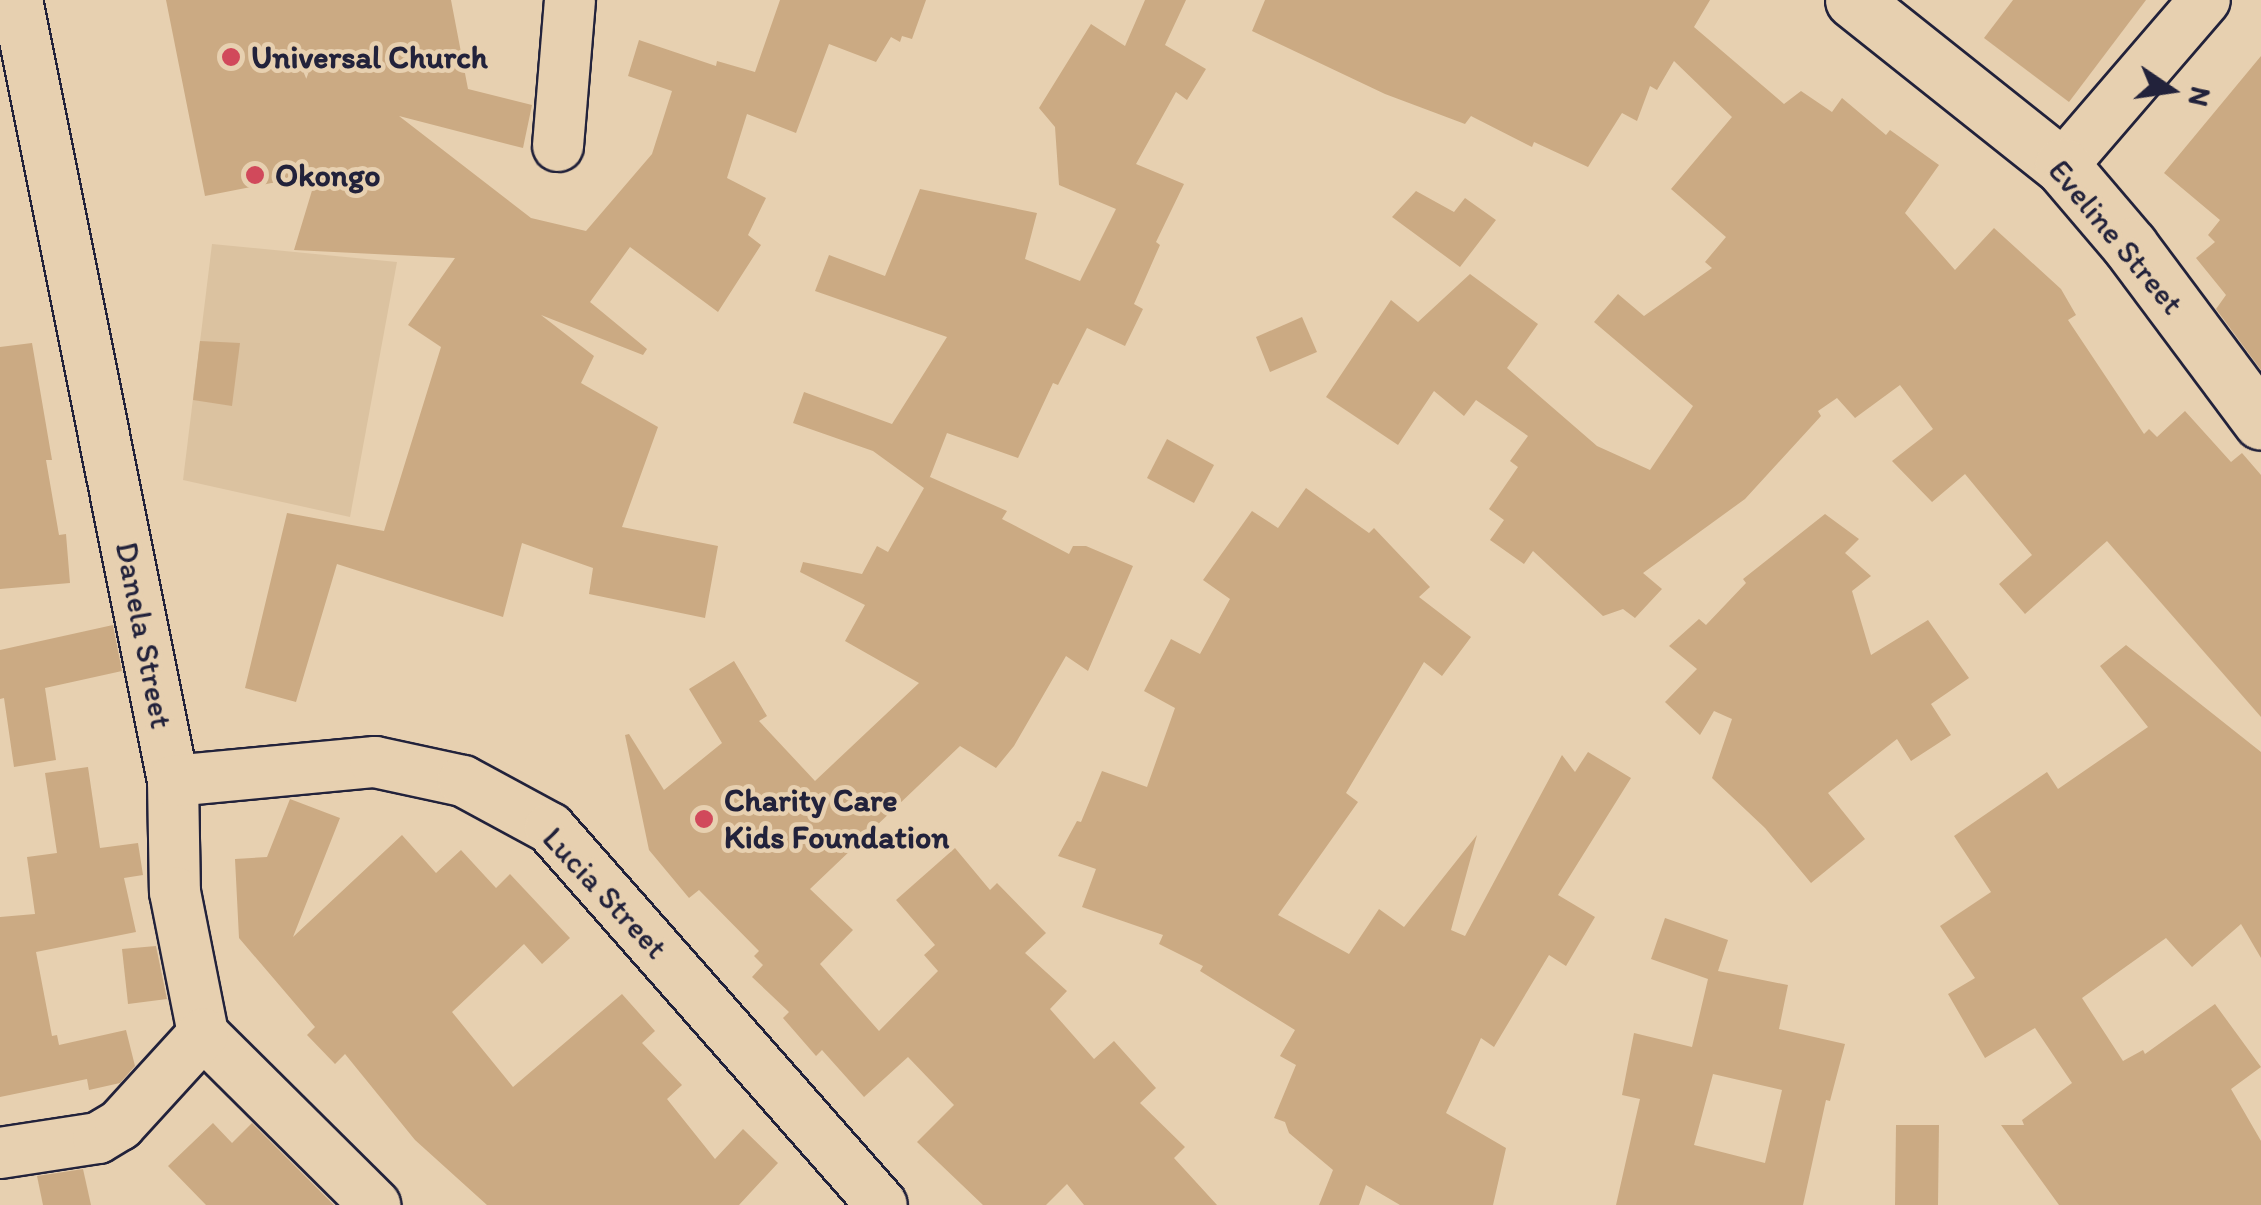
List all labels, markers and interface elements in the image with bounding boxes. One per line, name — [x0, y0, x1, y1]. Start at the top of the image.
place label: Universal Church — [251, 38, 488, 76]
north arrow — [2121, 40, 2221, 140]
marker: Universal Church — [220, 46, 242, 68]
text: N — [2182, 84, 2219, 110]
street label: Eveline Street — [2040, 152, 2192, 322]
place label: Okongo — [275, 156, 381, 194]
marker: Okongo — [244, 164, 266, 186]
street label: Danela Street — [107, 539, 181, 731]
place label: Charity Care Kids Foundation — [724, 782, 947, 857]
marker: Charity Care Kids Foundation — [693, 808, 715, 830]
street label: Lucia Street — [535, 820, 675, 966]

